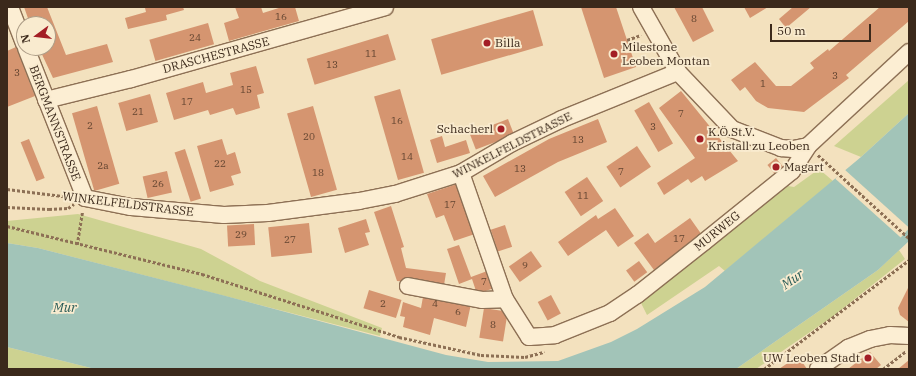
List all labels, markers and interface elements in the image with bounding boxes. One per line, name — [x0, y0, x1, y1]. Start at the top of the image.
house number: 16 — [275, 11, 287, 23]
house number: 8 — [691, 13, 697, 25]
north arrow — [16, 16, 56, 56]
scale bar — [772, 16, 873, 42]
text: 50 m — [777, 23, 806, 38]
house number: 24 — [189, 32, 201, 44]
text: N — [17, 33, 33, 45]
street label: DRASCHESTRASSE — [161, 34, 271, 76]
place label: Billa — [495, 36, 521, 50]
marker: Billa — [482, 38, 492, 48]
place label: Milestone Leoben Montan — [622, 40, 710, 68]
house number: 11 — [365, 48, 377, 60]
marker: Milestone Leoben Montan — [609, 49, 619, 59]
house number: 13 — [326, 59, 338, 71]
street label: BERGMANNSTRASSE — [26, 63, 84, 183]
house number: 3 — [14, 67, 20, 79]
house number: 3 — [832, 70, 838, 82]
house number: 1 — [760, 78, 766, 90]
house number: 15 — [240, 84, 252, 96]
house number: 17 — [181, 96, 193, 108]
house number: 21 — [132, 106, 144, 118]
house number: 7 — [678, 108, 684, 120]
street label: WINKELFELDSTRASSE — [450, 109, 574, 181]
house number: 16 — [391, 115, 403, 127]
house number: 2 — [87, 120, 93, 132]
house number: 3 — [650, 121, 656, 133]
place label: Schacherl — [437, 122, 493, 136]
marker: Schacherl — [496, 124, 506, 134]
place label: K.Ö.St.V. Kristall zu Leoben — [708, 125, 810, 153]
house number: 20 — [303, 131, 315, 143]
house number: 13 — [572, 134, 584, 146]
marker: K.Ö.St.V. Kristall zu Leoben — [695, 134, 705, 144]
house number: 14 — [401, 151, 413, 163]
house number: 22 — [214, 158, 226, 170]
house number: 2a — [97, 160, 109, 172]
place label: Magart — [784, 160, 824, 174]
marker: Magart — [771, 162, 781, 172]
house number: 13 — [514, 163, 526, 175]
house number: 7 — [618, 166, 624, 178]
house number: 18 — [312, 167, 324, 179]
house number: 26 — [152, 178, 164, 190]
street label: WINKELFELDSTRASSE — [62, 189, 194, 219]
house number: 11 — [577, 190, 589, 202]
house number: 17 — [444, 199, 456, 211]
street label: MURWEG — [691, 208, 743, 254]
house number: 29 — [235, 229, 247, 241]
house number: 17 — [673, 233, 685, 245]
house number: 27 — [284, 234, 296, 246]
house number: 9 — [522, 260, 528, 272]
water label: Mur — [779, 267, 807, 293]
house number: 7 — [481, 276, 487, 288]
house number: 2 — [380, 298, 386, 310]
house number: 4 — [432, 298, 438, 310]
water label: Mur — [53, 300, 77, 316]
house number: 6 — [455, 306, 461, 318]
house number: 8 — [490, 319, 496, 331]
place label: UW Leoben Stadt — [763, 351, 860, 365]
marker: UW Leoben Stadt — [863, 353, 873, 363]

